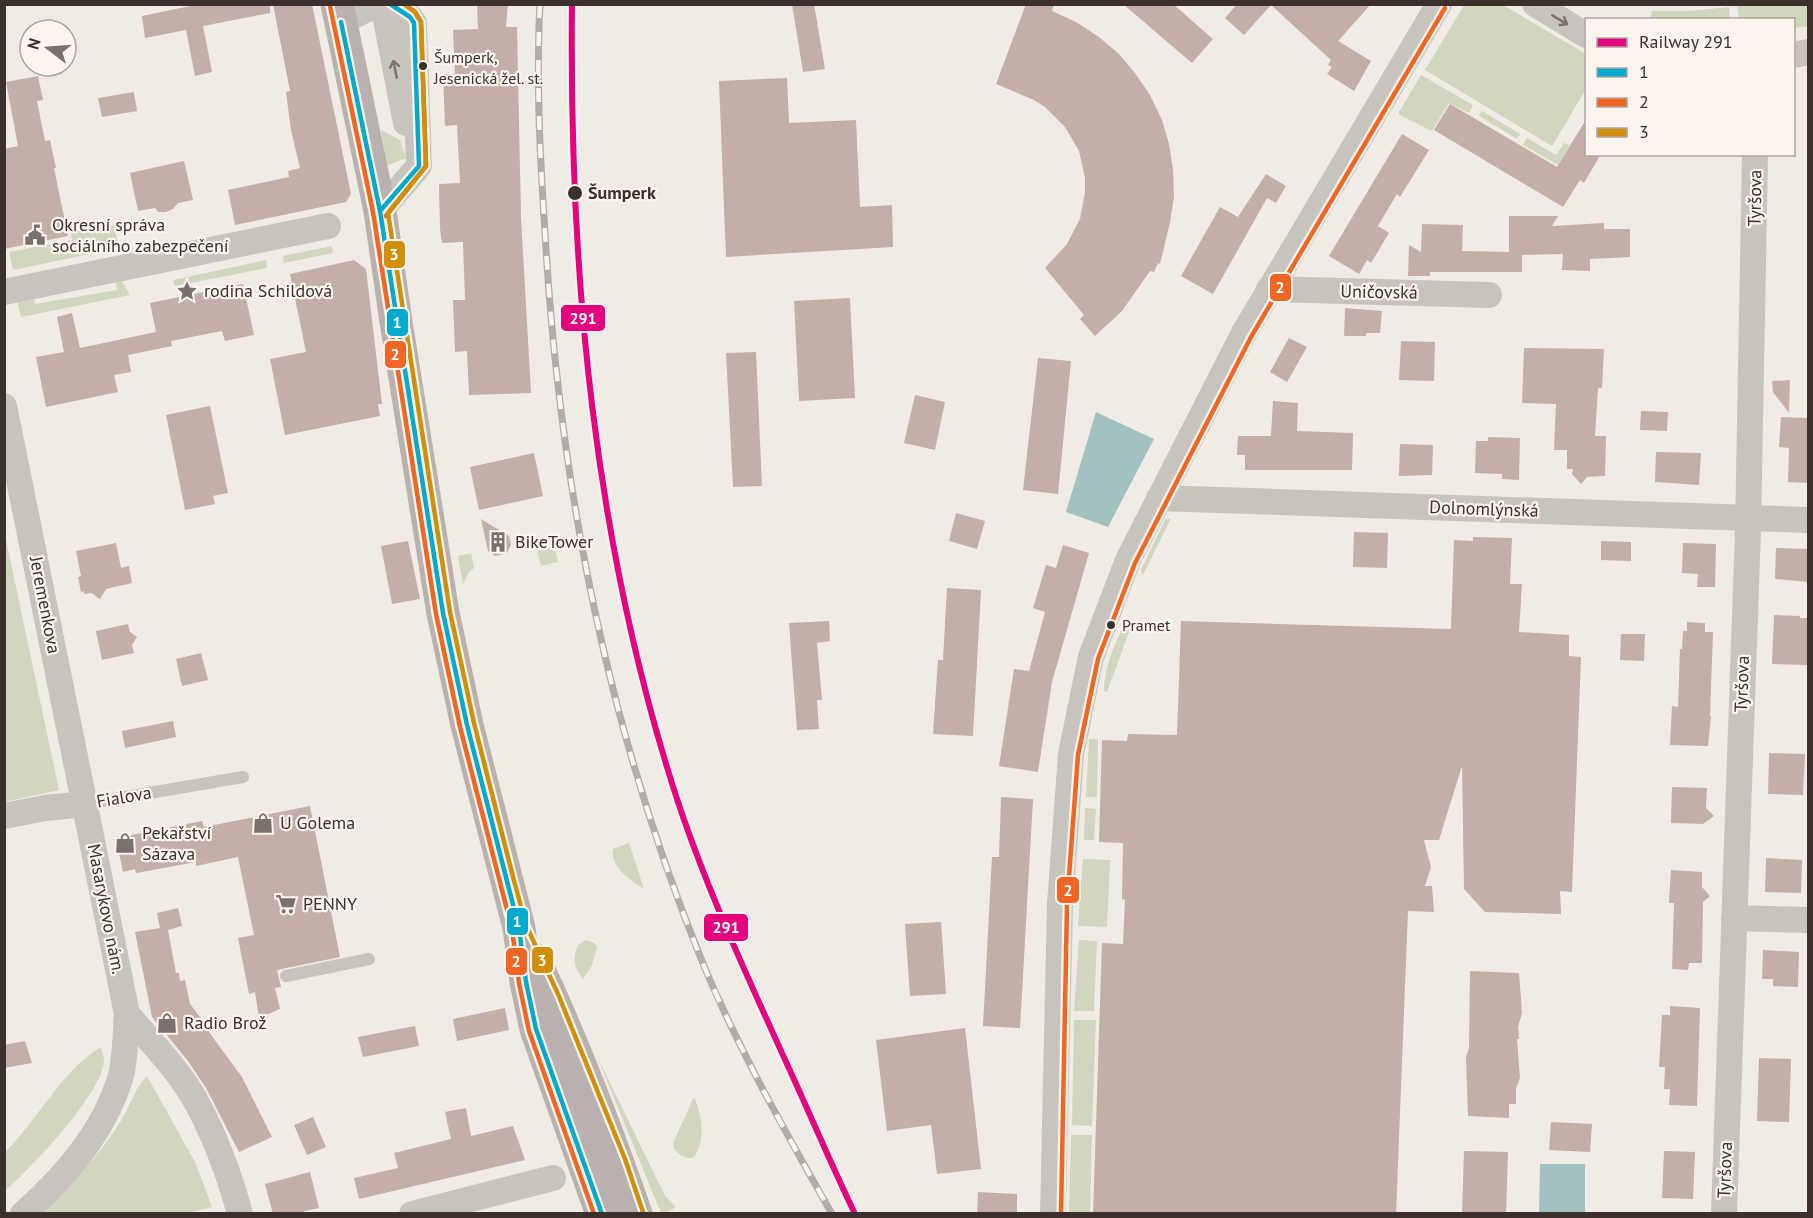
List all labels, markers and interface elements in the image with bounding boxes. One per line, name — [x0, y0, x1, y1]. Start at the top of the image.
one-way arrow — [1551, 15, 1568, 27]
north arrow — [18, 18, 78, 78]
legend — [1585, 18, 1795, 156]
text: Railway 291 — [1639, 30, 1733, 53]
text: N — [23, 36, 45, 52]
place label: Šumperk, Jesenická žel. st. — [433, 47, 543, 88]
one-way arrow — [389, 59, 400, 79]
marker: Šumperk, Jesenická žel. st. — [417, 60, 429, 72]
text: 1 — [1639, 60, 1649, 83]
text: 2 — [1639, 90, 1649, 113]
text: 3 — [1639, 120, 1649, 143]
street label: Tyršova — [1743, 169, 1766, 227]
place label: Šumperk — [588, 181, 656, 204]
marker: Šumperk — [566, 184, 584, 202]
place label: Okresní správa sociálního zabezpečení — [52, 213, 229, 257]
public building icon: Okresní správa sociálního zabezpečení — [23, 223, 47, 247]
line badge: 3 — [383, 240, 406, 269]
text: 3 — [389, 244, 399, 264]
line badge: 2 — [1269, 273, 1292, 302]
text: 2 — [1275, 277, 1285, 297]
place icon: rodina Schildová — [175, 279, 199, 303]
place label: rodina Schildová — [204, 279, 332, 302]
street label: Uničovská — [1340, 279, 1418, 304]
line badge: 291 — [560, 304, 606, 332]
line badge: 1 — [386, 308, 409, 337]
text: 291 — [569, 308, 597, 328]
text: 1 — [392, 312, 402, 332]
line badge: 2 — [384, 340, 407, 369]
text: 2 — [390, 344, 400, 364]
street label: Dolnomlýnská — [1429, 495, 1539, 522]
building icon: BikeTower — [486, 530, 510, 554]
place label: BikeTower — [515, 530, 593, 553]
street label: Jeremenkova — [25, 553, 66, 656]
place label: Pramet — [1122, 615, 1171, 635]
marker: Pramet — [1105, 619, 1117, 631]
street label: Tyršova — [1729, 655, 1754, 713]
street label: Fialova — [95, 780, 153, 813]
shop icon: U Golema — [251, 811, 275, 835]
place label: U Golema — [280, 811, 355, 834]
place label: Pekařství Sázava — [142, 821, 212, 865]
shop icon: Pekařství Sázava — [113, 831, 137, 855]
street label: Masarykovo nám. — [83, 842, 130, 976]
line badge: 2 — [1056, 876, 1080, 904]
text: 2 — [1063, 880, 1073, 900]
supermarket icon: PENNY — [274, 892, 298, 916]
place label: PENNY — [303, 892, 357, 915]
line badge: 1 — [506, 907, 529, 936]
text: 1 — [512, 911, 522, 931]
line badge: 291 — [703, 913, 749, 942]
text: 291 — [712, 917, 740, 937]
line badge: 3 — [531, 946, 554, 974]
line badge: 2 — [505, 947, 528, 976]
text: 3 — [537, 950, 547, 970]
text: 2 — [511, 951, 521, 971]
shop icon: Radio Brož — [155, 1011, 179, 1035]
place label: Radio Brož — [184, 1011, 266, 1034]
street label: Tyršova — [1712, 1141, 1737, 1199]

